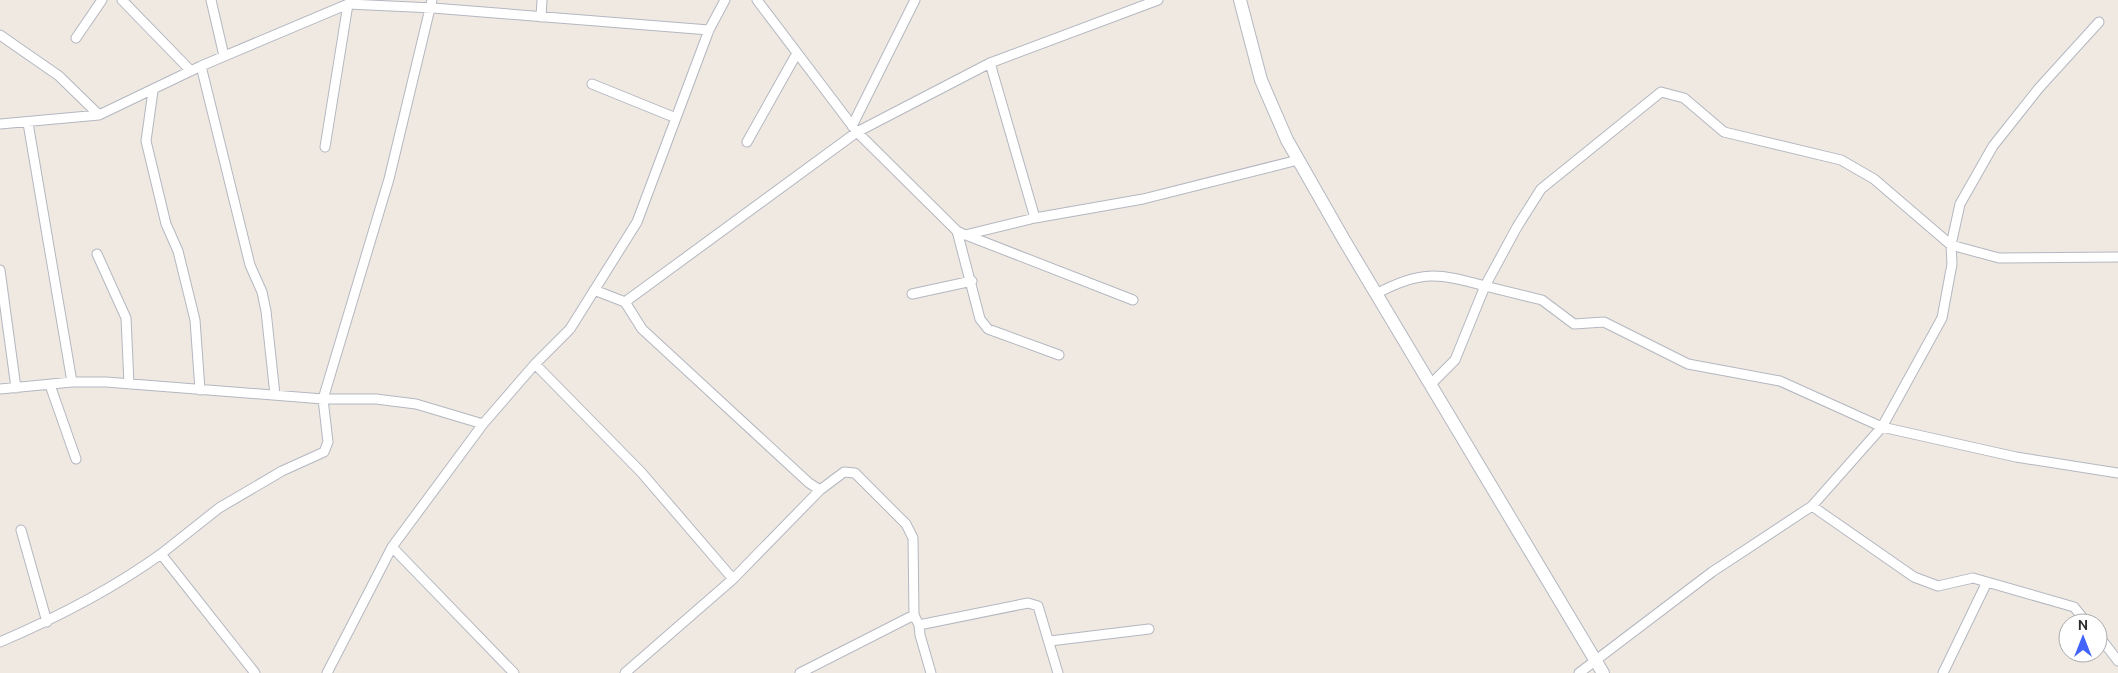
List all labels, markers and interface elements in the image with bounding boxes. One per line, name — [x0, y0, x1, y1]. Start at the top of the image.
north arrow — [2058, 613, 2108, 663]
text: N — [2078, 617, 2088, 633]

